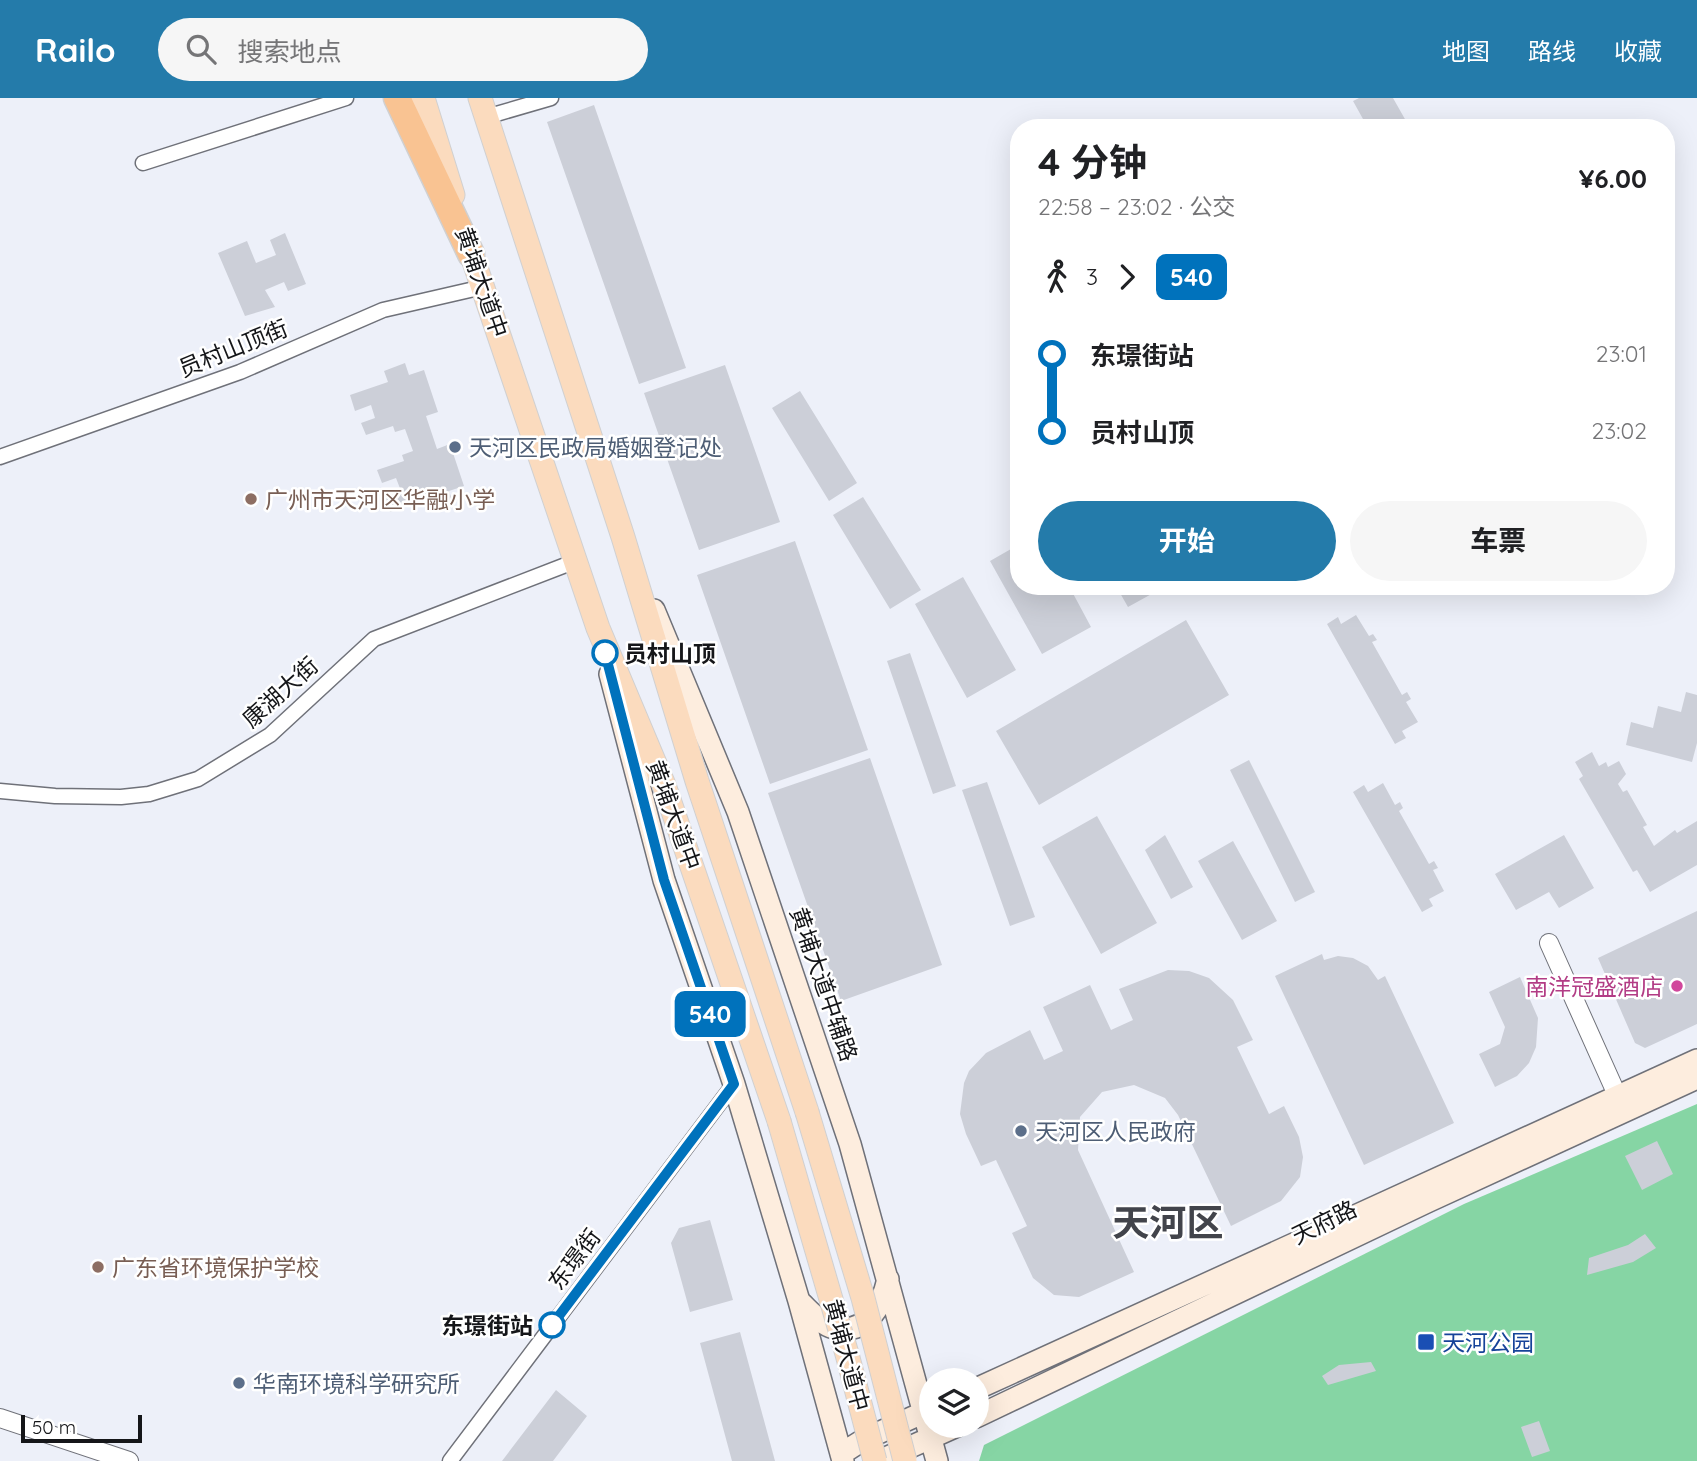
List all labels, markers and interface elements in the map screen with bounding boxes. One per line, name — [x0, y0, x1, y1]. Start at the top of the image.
search box — [158, 18, 648, 81]
text: Railo — [35, 29, 116, 70]
icon: search — [182, 30, 220, 68]
text: 搜索地点 — [238, 35, 342, 68]
text: 地图 — [1442, 36, 1490, 66]
text: 路线 — [1528, 36, 1576, 66]
text: 收藏 — [1614, 36, 1662, 66]
text: 4 分钟 — [1038, 138, 1147, 186]
text: ¥6.00 — [1579, 162, 1647, 195]
text: 22:58 – 23:02 · 公交 — [1038, 192, 1236, 221]
street label: 黄埔大道中 — [450, 223, 514, 341]
icon: walk — [1038, 258, 1076, 296]
icon: forward — [1108, 258, 1146, 296]
text: 3 — [1086, 262, 1098, 291]
text: 540 — [1170, 262, 1213, 292]
street label: 员村山顶街 — [174, 313, 292, 383]
text: 东璟街站 — [1090, 339, 1194, 372]
text: 23:01 — [1596, 339, 1647, 368]
text: 员村山顶 — [1090, 416, 1194, 449]
text: 23:02 — [1591, 416, 1647, 445]
place label: 天河区民政局婚姻登记处 — [469, 433, 722, 462]
marker: 天河区民政局婚姻登记处 — [447, 439, 463, 455]
place label: 广州市天河区华融小学 — [265, 485, 495, 514]
marker: 广州市天河区华融小学 — [243, 491, 259, 507]
button: 开始 — [1038, 501, 1336, 581]
button: 车票 — [1350, 501, 1647, 581]
place label: 员村山顶 — [624, 639, 716, 668]
marker: 员村山顶 — [592, 640, 618, 666]
street label: 康湖大街 — [236, 650, 324, 734]
street label: 黄埔大道中 — [641, 756, 707, 874]
street label: 黄埔大道中辅路 — [784, 903, 864, 1065]
place label: 南洋冠盛酒店 — [1525, 972, 1663, 1001]
marker: 南洋冠盛酒店 — [1669, 978, 1685, 994]
line badge: 540 — [670, 991, 750, 1037]
text: 540 — [689, 999, 731, 1029]
place label: 天河区人民政府 — [1035, 1117, 1196, 1146]
marker: 天河区人民政府 — [1013, 1123, 1029, 1139]
street label: 天府路 — [1287, 1194, 1361, 1250]
district label: 天河区 — [1113, 1199, 1224, 1245]
street label: 东璟街 — [542, 1223, 606, 1295]
place label: 广东省环境保护学校 — [112, 1253, 319, 1282]
marker: 广东省环境保护学校 — [90, 1259, 106, 1275]
street label: 黄埔大道中 — [818, 1296, 876, 1414]
place label: 东璟街站 — [441, 1311, 533, 1340]
marker: 东璟街站 — [539, 1312, 565, 1338]
place label: 天河公园 — [1442, 1328, 1534, 1357]
marker: 天河公园 — [1416, 1332, 1436, 1352]
map controls — [919, 1368, 989, 1438]
button: layers — [919, 1368, 989, 1438]
place label: 华南环境科学研究所 — [253, 1369, 460, 1398]
marker: 华南环境科学研究所 — [231, 1375, 247, 1391]
scale bar — [21, 1412, 142, 1444]
text: 50 m — [32, 1415, 76, 1439]

